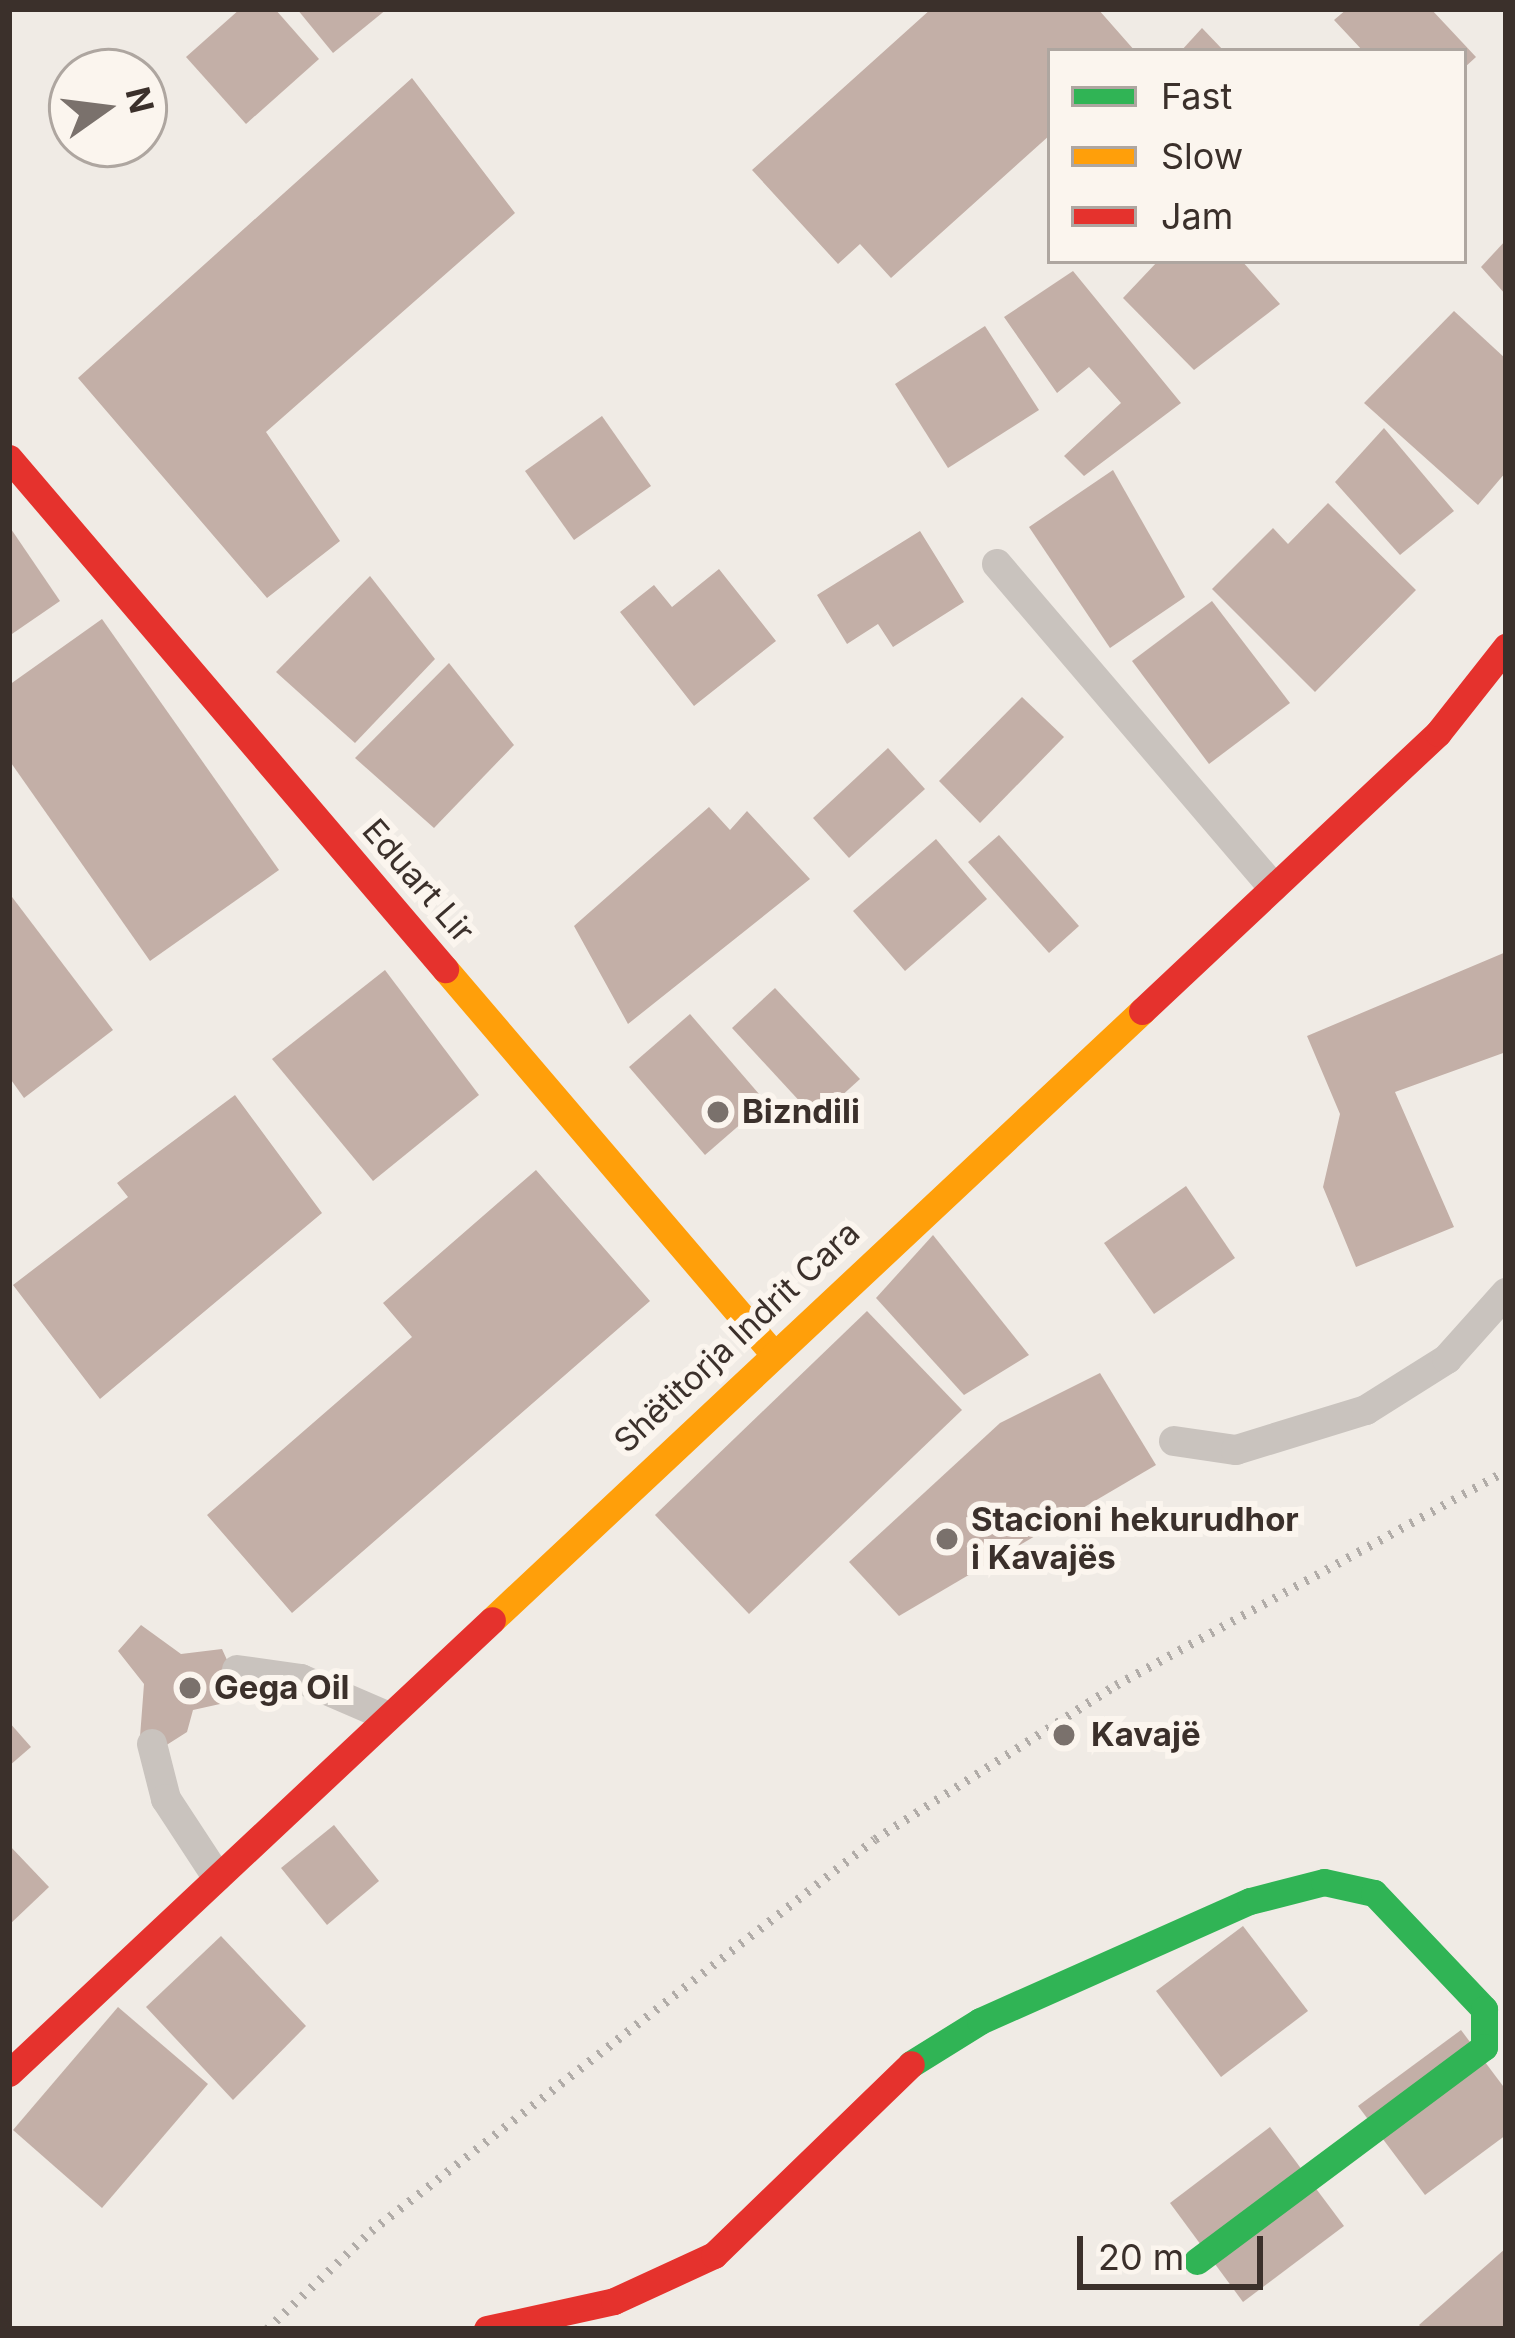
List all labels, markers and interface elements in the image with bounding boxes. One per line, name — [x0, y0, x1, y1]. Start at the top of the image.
north arrow — [48, 48, 168, 168]
legend — [1047, 48, 1467, 264]
text: Fast — [1161, 74, 1232, 118]
text: N — [118, 83, 162, 117]
text: Slow — [1161, 134, 1243, 178]
text: Jam — [1161, 194, 1233, 238]
street label: Eduart Lir — [354, 811, 482, 951]
place label: Bizndili — [742, 1092, 860, 1132]
marker: Bizndili — [705, 1099, 731, 1125]
street label: Shëtitorja Indrit Cara — [606, 1213, 868, 1461]
place label: Stacioni hekurudhor i Kavajës — [971, 1500, 1299, 1578]
marker: Stacioni hekurudhor i Kavajës — [934, 1526, 960, 1552]
place label: Gega Oil — [214, 1668, 350, 1708]
marker: Gega Oil — [177, 1675, 203, 1701]
place label: Kavajë — [1091, 1715, 1201, 1755]
marker: Kavajë — [1048, 1719, 1080, 1751]
scale bar — [1083, 2212, 1269, 2286]
text: 20 m — [1098, 2235, 1184, 2279]

